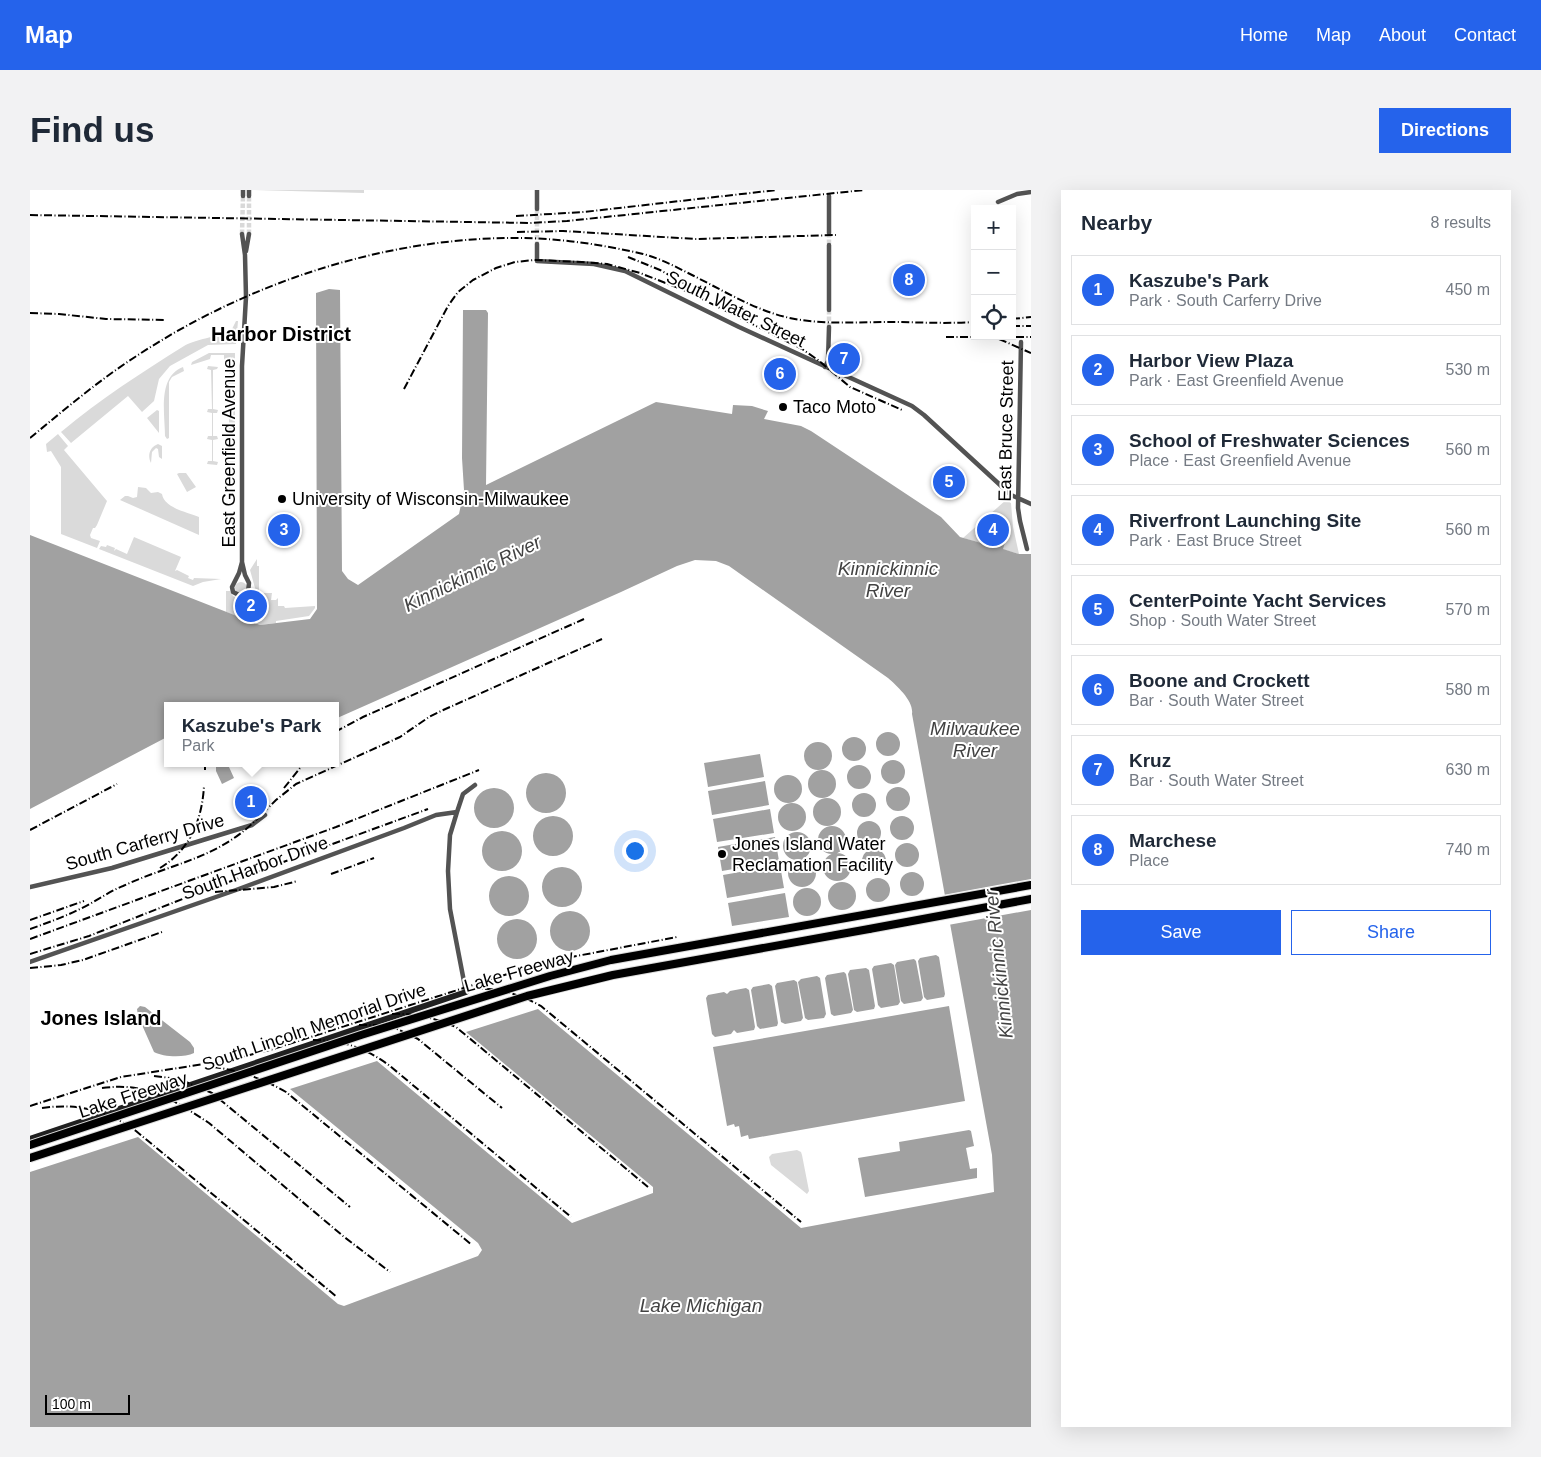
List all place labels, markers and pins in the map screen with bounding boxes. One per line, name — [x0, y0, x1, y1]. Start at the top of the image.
pin: 8 — [893, 261, 925, 299]
pin: 7 — [828, 340, 860, 378]
pin: 6 — [764, 355, 796, 393]
place label: Taco Moto — [793, 397, 876, 417]
marker: Taco Moto — [777, 401, 789, 413]
pin: 5 — [933, 463, 965, 501]
place label: University of Wisconsin-Milwaukee — [292, 489, 569, 509]
marker: University of Wisconsin-Milwaukee — [276, 493, 288, 505]
pin: 3 — [268, 511, 300, 549]
pin: 4 — [977, 511, 1009, 549]
pin: 2 — [235, 587, 267, 625]
pin: 1 — [235, 783, 267, 821]
place label: Jones Island Water Reclamation Facility — [732, 834, 893, 875]
marker: Jones Island Water Reclamation Facility — [716, 848, 728, 860]

